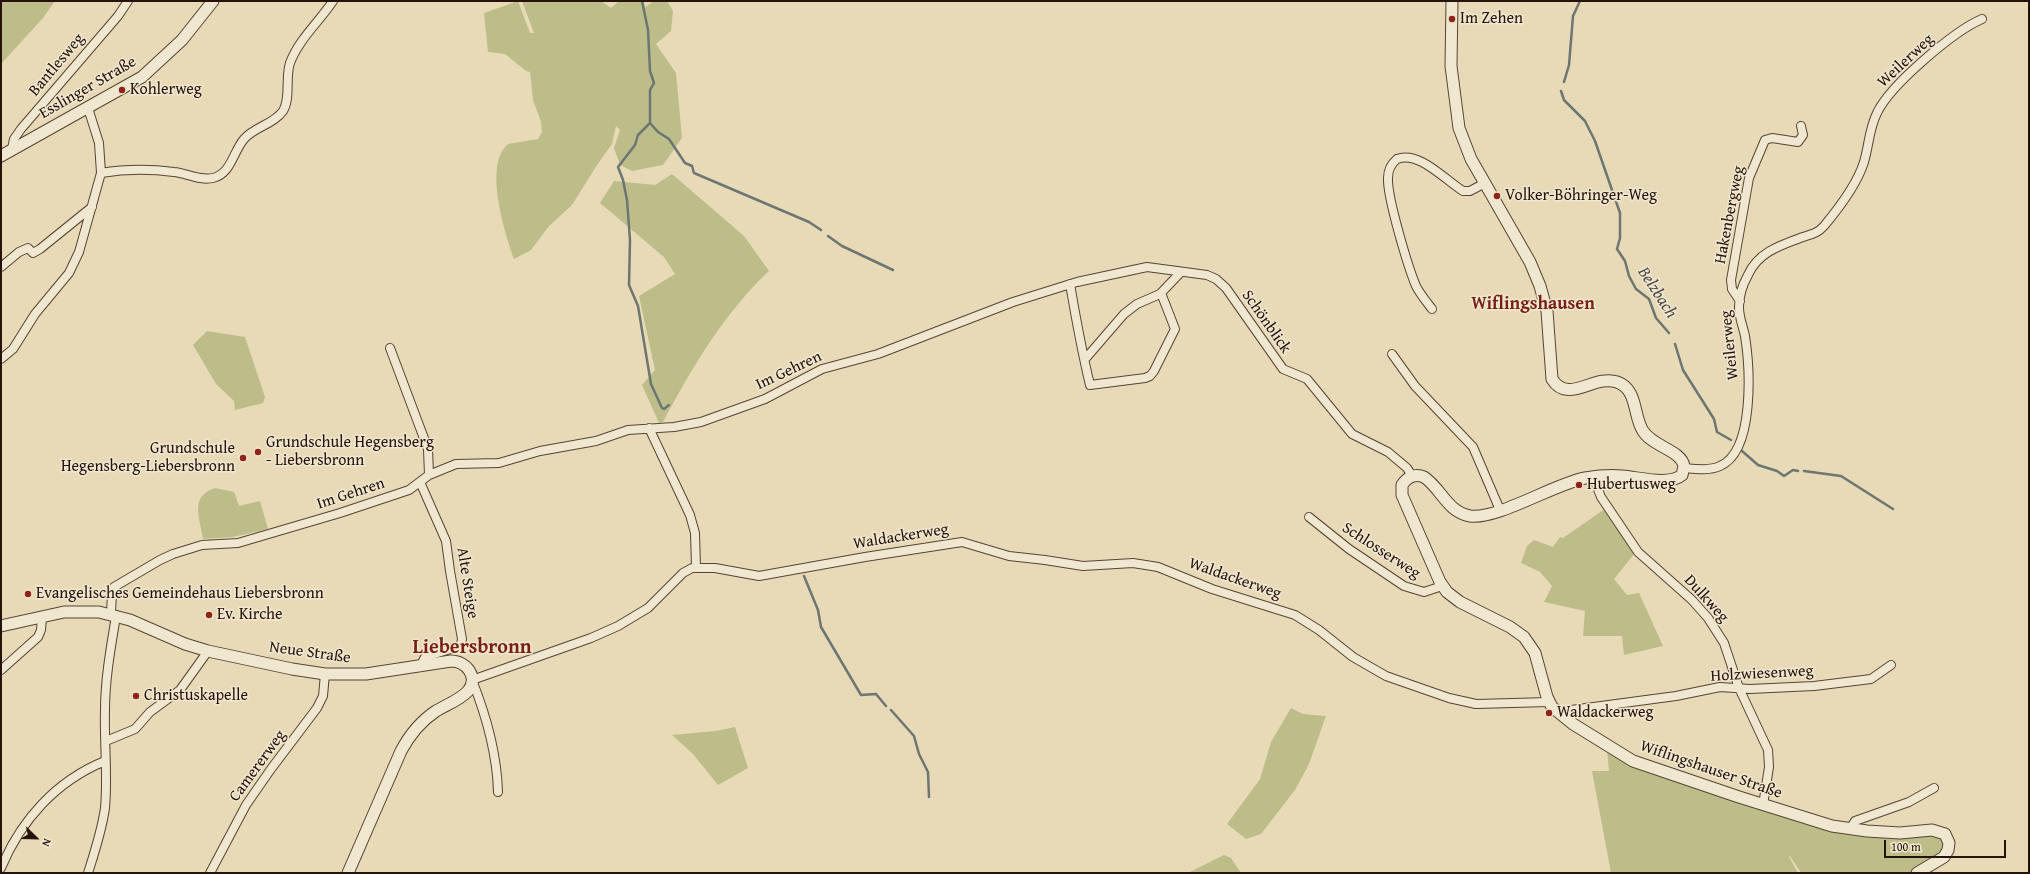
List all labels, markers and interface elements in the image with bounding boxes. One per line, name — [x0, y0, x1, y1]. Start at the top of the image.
place label: Im Zehen — [1460, 9, 1523, 29]
marker: Im Zehen — [1447, 14, 1457, 24]
street label: Bantlesweg — [25, 30, 89, 100]
street label: Weilerweg — [1874, 30, 1938, 92]
street label: Esslinger Straße — [36, 53, 140, 123]
place label: Kohlerweg — [130, 80, 202, 100]
marker: Kohlerweg — [117, 85, 127, 95]
street label: Hakenbergweg — [1711, 164, 1749, 266]
place label: Volker-Böhringer-Weg — [1505, 186, 1657, 206]
marker: Volker-Böhringer-Weg — [1492, 191, 1502, 201]
water label: Belzbach — [1633, 263, 1681, 323]
street label: Schönblick — [1237, 287, 1295, 357]
district label: Wiflingshausen — [1471, 293, 1595, 315]
street label: Weilerweg — [1717, 309, 1743, 381]
street label: Im Gehren — [753, 347, 825, 395]
place label: Grundschule Hegensberg - Liebersbronn — [266, 433, 434, 471]
place label: Grundschule Hegensberg-Liebersbronn — [61, 439, 235, 477]
marker: Grundschule Hegensberg - Liebersbronn — [253, 447, 263, 457]
marker: Grundschule Hegensberg-Liebersbronn — [238, 453, 248, 463]
street label: Im Gehren — [315, 474, 387, 514]
place label: Hubertusweg — [1587, 475, 1676, 495]
marker: Hubertusweg — [1574, 480, 1584, 490]
street label: Schlosserweg — [1338, 519, 1424, 583]
street label: Waldackerweg — [852, 520, 950, 554]
street label: Alte Steige — [452, 546, 482, 620]
street label: Waldackerweg — [1186, 554, 1284, 604]
street label: Dulkweg — [1680, 571, 1732, 627]
place label: Evangelisches Gemeindehaus Liebersbronn — [36, 584, 324, 604]
marker: Evangelisches Gemeindehaus Liebersbronn — [23, 589, 33, 599]
place label: Ev. Kirche — [217, 605, 283, 625]
marker: Ev. Kirche — [204, 610, 214, 620]
district label: Liebersbronn — [412, 636, 532, 660]
street label: Neue Straße — [268, 638, 352, 668]
street label: Holzwiesenweg — [1710, 662, 1814, 686]
place label: Christuskapelle — [144, 686, 248, 706]
marker: Christuskapelle — [131, 691, 141, 701]
place label: Waldackerweg — [1557, 703, 1653, 723]
marker: Waldackerweg — [1544, 708, 1554, 718]
street label: Camererweg — [226, 726, 290, 806]
street label: Wiflingshauser Straße — [1637, 737, 1785, 803]
north arrow — [16, 818, 56, 858]
scale bar — [1886, 832, 2008, 858]
text: N — [38, 836, 56, 849]
text: 100 m — [1891, 838, 1921, 855]

